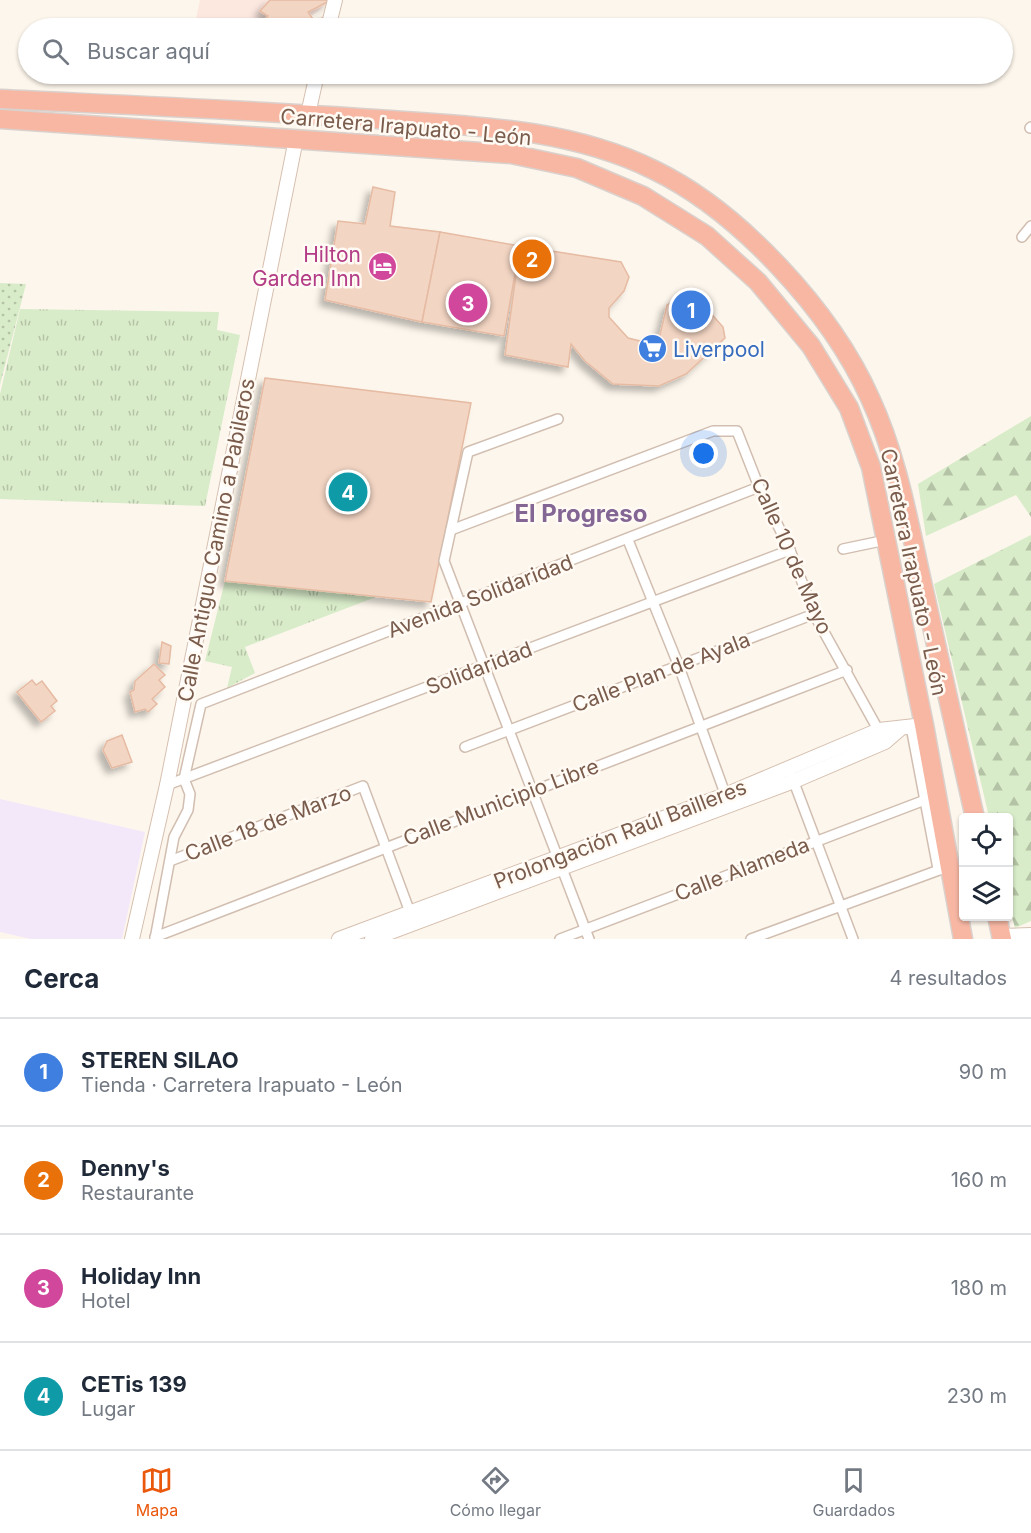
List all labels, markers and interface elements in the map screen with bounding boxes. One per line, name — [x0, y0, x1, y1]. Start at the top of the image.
search box — [18, 18, 1013, 84]
icon: search — [39, 35, 72, 68]
text: Buscar aquí — [87, 38, 210, 64]
street label: Carretera Irapuato - León — [279, 104, 533, 150]
pin: 2 — [512, 236, 552, 282]
place label: Hilton Garden Inn — [252, 242, 361, 291]
hotel icon: Hilton Garden Inn — [366, 250, 398, 282]
pin: 3 — [448, 280, 488, 326]
pin: 1 — [672, 288, 710, 332]
supermarket icon: Liverpool — [636, 333, 668, 365]
place label: Liverpool — [673, 337, 765, 362]
street label: Calle Antiguo Camino a Pabileros — [172, 376, 260, 704]
your location — [689, 439, 718, 468]
street label: Carretera Irapuato - León — [876, 446, 952, 698]
pin: 4 — [328, 470, 368, 514]
street label: Calle 10 de Mayo — [746, 474, 838, 638]
district label: El Progreso — [514, 499, 648, 528]
street label: Avenida Solidaridad — [384, 549, 576, 643]
street label: Calle Plan de Ayala — [569, 627, 753, 717]
street label: Solidaridad — [422, 636, 536, 700]
street label: Calle Municipio Libre — [400, 753, 602, 851]
street label: Prolongación Raúl Bailleres — [490, 774, 750, 894]
street label: Calle 18 de Marzo — [181, 780, 355, 866]
map controls — [959, 813, 1013, 921]
button: locate — [959, 813, 1013, 867]
street label: Calle Alameda — [671, 832, 813, 906]
button: layers — [959, 867, 1013, 921]
text: Cerca — [24, 963, 99, 994]
text: 4 resultados — [889, 966, 1007, 990]
text: STEREN SILAO — [81, 1047, 239, 1073]
text: 1 — [39, 1060, 48, 1084]
text: 90 m — [959, 1060, 1007, 1084]
text: Tienda · Carretera Irapuato - León — [81, 1073, 403, 1097]
text: Denny's — [81, 1155, 170, 1181]
text: 2 — [37, 1168, 50, 1192]
text: 160 m — [951, 1168, 1007, 1192]
text: Restaurante — [81, 1181, 194, 1205]
text: Holiday Inn — [81, 1263, 201, 1289]
text: 3 — [37, 1276, 50, 1300]
text: 180 m — [951, 1276, 1007, 1300]
text: Hotel — [81, 1289, 131, 1313]
text: CETis 139 — [81, 1371, 187, 1397]
text: 4 — [37, 1384, 50, 1408]
text: 230 m — [947, 1384, 1007, 1408]
text: Lugar — [81, 1397, 135, 1421]
tab: Mapa — [136, 1464, 178, 1520]
tab: Cómo llegar — [450, 1464, 541, 1520]
tab: Guardados — [812, 1464, 895, 1520]

